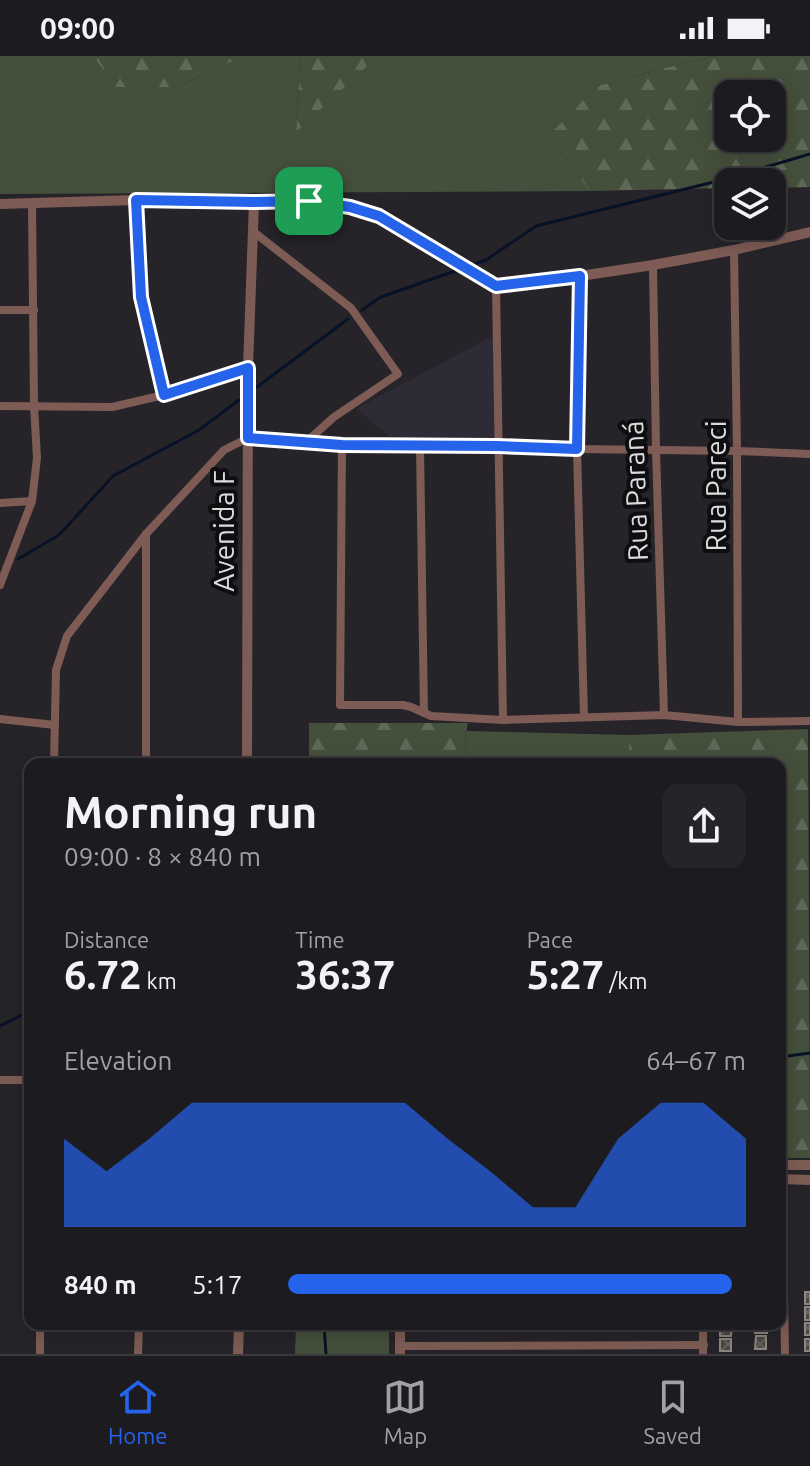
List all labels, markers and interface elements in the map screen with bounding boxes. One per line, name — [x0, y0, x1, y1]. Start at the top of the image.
text: 09:00 — [40, 11, 115, 45]
map controls — [714, 80, 786, 240]
button: locate — [714, 80, 786, 152]
pin — [275, 167, 343, 235]
button: layers — [714, 168, 786, 240]
icon: arrive — [287, 179, 331, 223]
street label: Rua Paraná — [617, 420, 653, 562]
street label: Rua Pareci — [700, 421, 731, 552]
street label: Avenida F — [208, 470, 239, 592]
button: share — [662, 784, 746, 868]
text: Morning run — [64, 787, 317, 836]
text: 09:00 · 8 × 840 m — [64, 842, 261, 871]
text: Distance — [64, 927, 149, 952]
text: Time — [295, 927, 345, 952]
text: Pace — [527, 927, 573, 952]
text: 6.72 — [64, 952, 142, 997]
text: 36:37 — [295, 952, 395, 997]
text: 5:27 — [527, 952, 604, 997]
text: km — [142, 968, 177, 993]
text: /km — [604, 968, 647, 993]
text: Elevation — [64, 1046, 172, 1075]
text: 64–67 m — [646, 1046, 746, 1075]
text: 840 m — [64, 1270, 137, 1299]
text: 5:17 — [192, 1270, 242, 1299]
tab: Home — [108, 1375, 167, 1448]
tab: Map — [383, 1375, 427, 1448]
tab: Saved — [643, 1375, 702, 1448]

